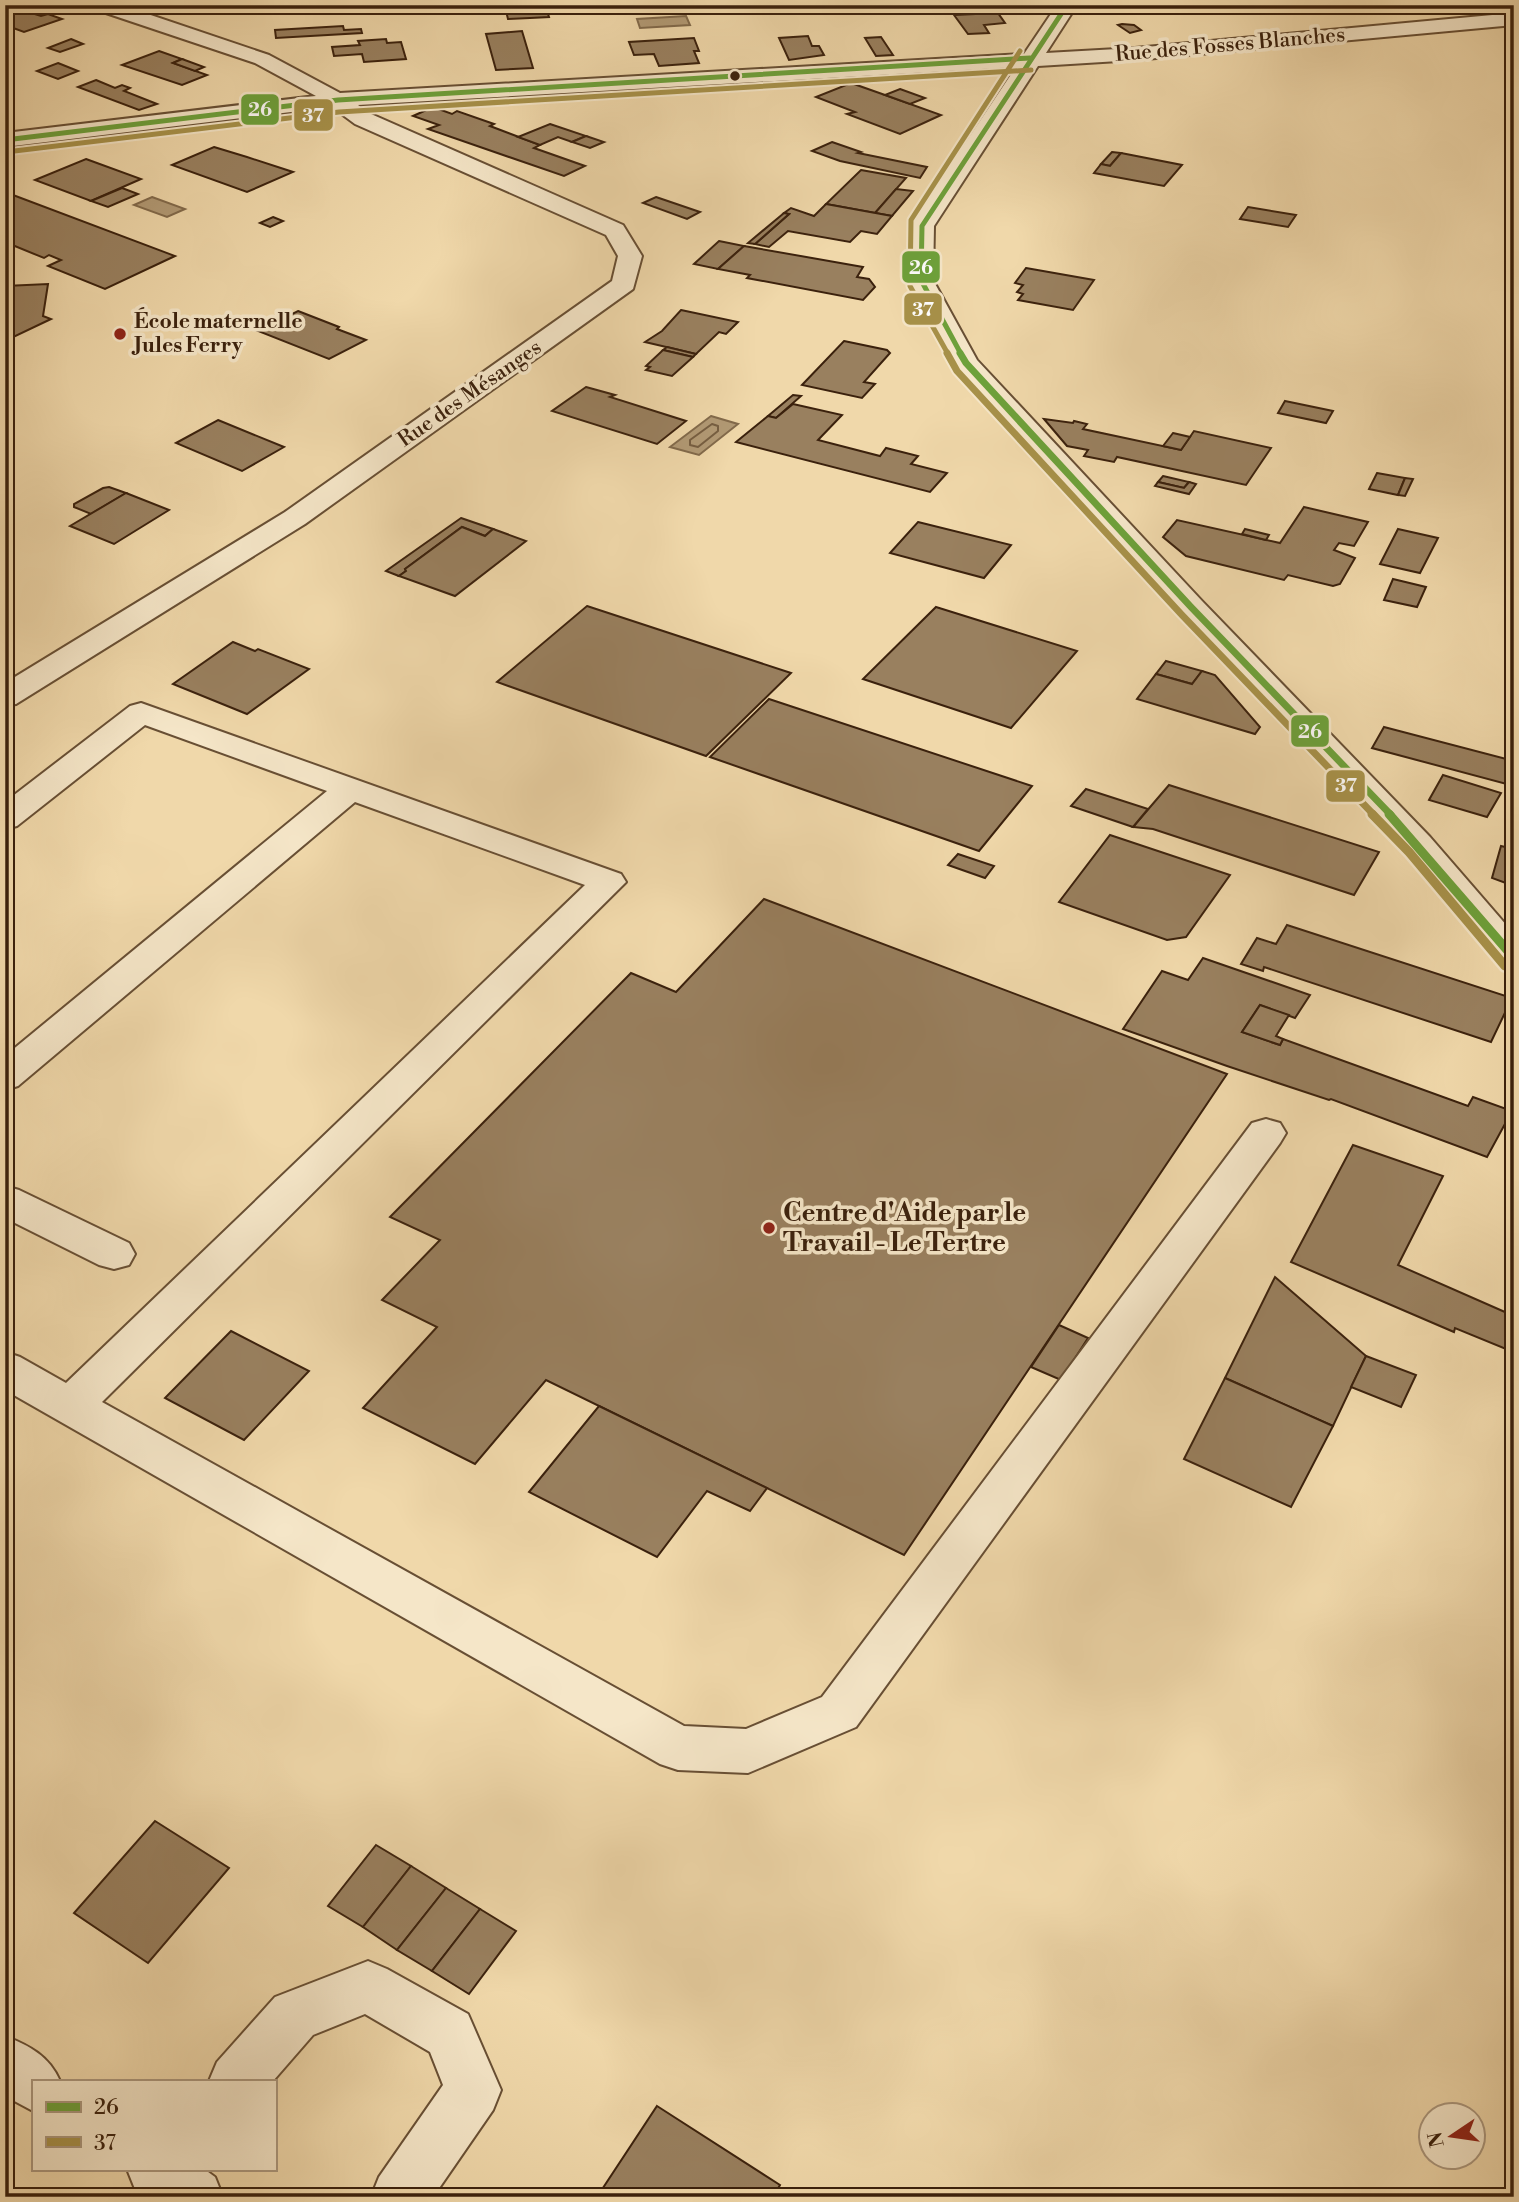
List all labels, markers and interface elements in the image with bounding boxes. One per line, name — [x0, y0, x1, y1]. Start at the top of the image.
street label: Rue des Fosses Blanches — [1114, 22, 1346, 68]
unlabelled marker — [728, 69, 742, 83]
line badge: 26 — [240, 93, 280, 126]
text: 26 — [248, 98, 272, 122]
line badge: 37 — [293, 98, 334, 132]
text: 37 — [302, 104, 324, 128]
line badge: 26 — [901, 250, 941, 284]
text: 26 — [909, 256, 933, 280]
line badge: 37 — [903, 292, 943, 326]
text: 37 — [912, 298, 934, 322]
place label: École maternelle Jules Ferry — [131, 307, 303, 359]
marker: École maternelle Jules Ferry — [112, 326, 128, 342]
street label: Rue des Mésanges — [393, 335, 547, 453]
line badge: 26 — [1290, 714, 1330, 748]
text: 26 — [1298, 720, 1322, 744]
line badge: 37 — [1325, 769, 1366, 803]
text: 37 — [1335, 774, 1357, 798]
place label: Centre d'Aide par le Travail - Le Tertre — [783, 1197, 1026, 1259]
marker: Centre d'Aide par le Travail - Le Tertre — [761, 1220, 777, 1236]
legend — [32, 2080, 276, 2170]
text: 26 — [94, 2095, 119, 2121]
north arrow — [1418, 2100, 1488, 2170]
text: N — [1423, 2130, 1450, 2150]
text: 37 — [94, 2131, 116, 2157]

